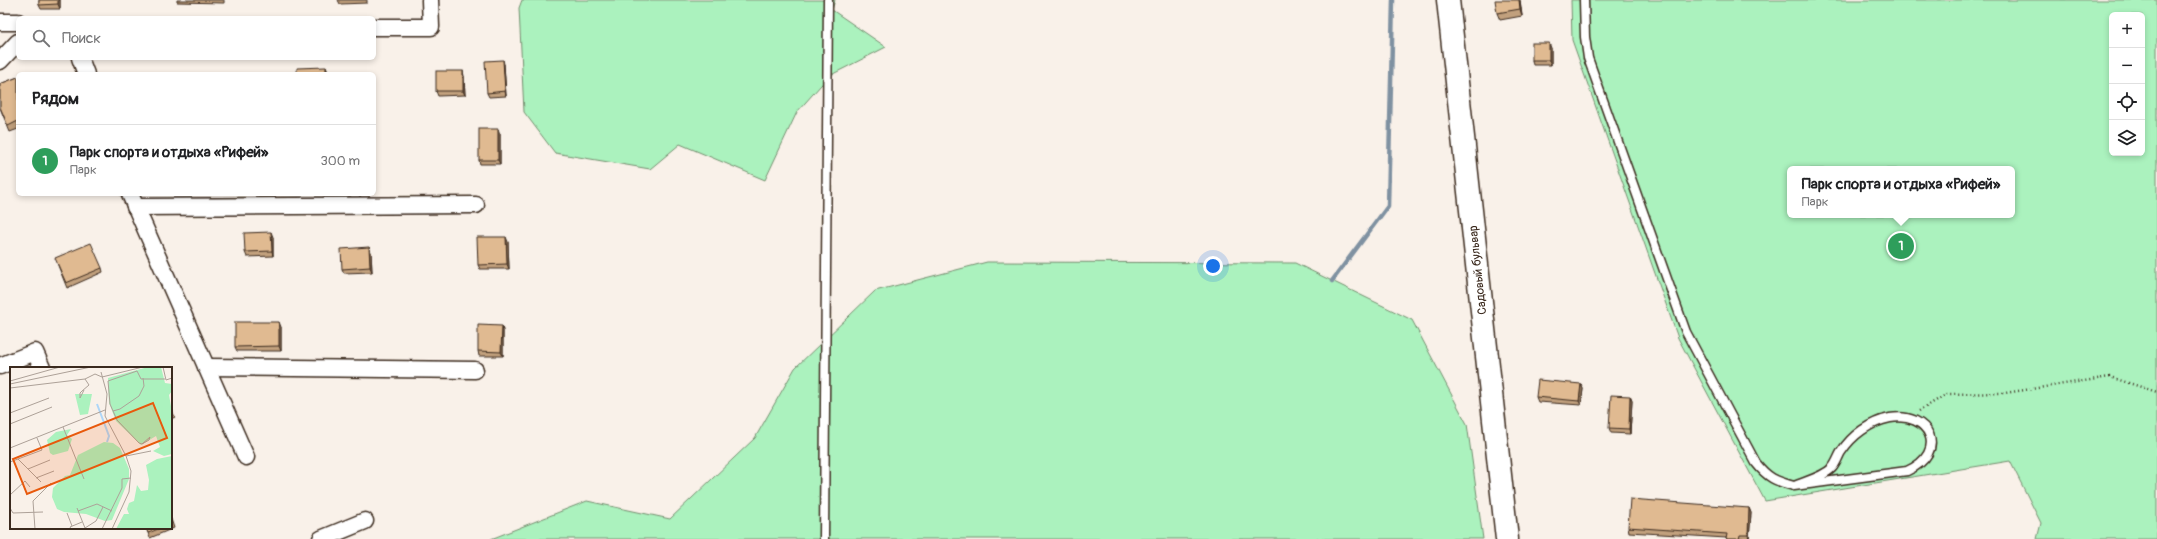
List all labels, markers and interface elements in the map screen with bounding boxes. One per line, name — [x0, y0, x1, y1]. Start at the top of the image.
map controls — [2109, 12, 2145, 156]
button: + — [2109, 12, 2145, 48]
search box — [16, 16, 376, 60]
icon: search — [30, 27, 52, 49]
text: Поиск — [62, 29, 101, 48]
button: − — [2109, 48, 2145, 84]
button: locate — [2109, 84, 2145, 120]
text: Рядом — [32, 88, 79, 109]
button: layers — [2109, 120, 2145, 156]
text: Парк спорта и отдыха «Рифей» — [70, 143, 268, 162]
text: 1 — [42, 153, 48, 169]
text: 300 m — [321, 153, 360, 169]
text: Парк — [70, 162, 97, 178]
popup — [1787, 166, 2015, 218]
text: Парк спорта и отдыха «Рифей» — [1802, 175, 2000, 194]
text: Парк — [1802, 194, 1828, 210]
street label: Садовый бульвар — [1466, 224, 1490, 315]
pin: 1 — [1888, 231, 1914, 261]
your location — [1203, 256, 1223, 276]
inset map — [10, 367, 172, 529]

